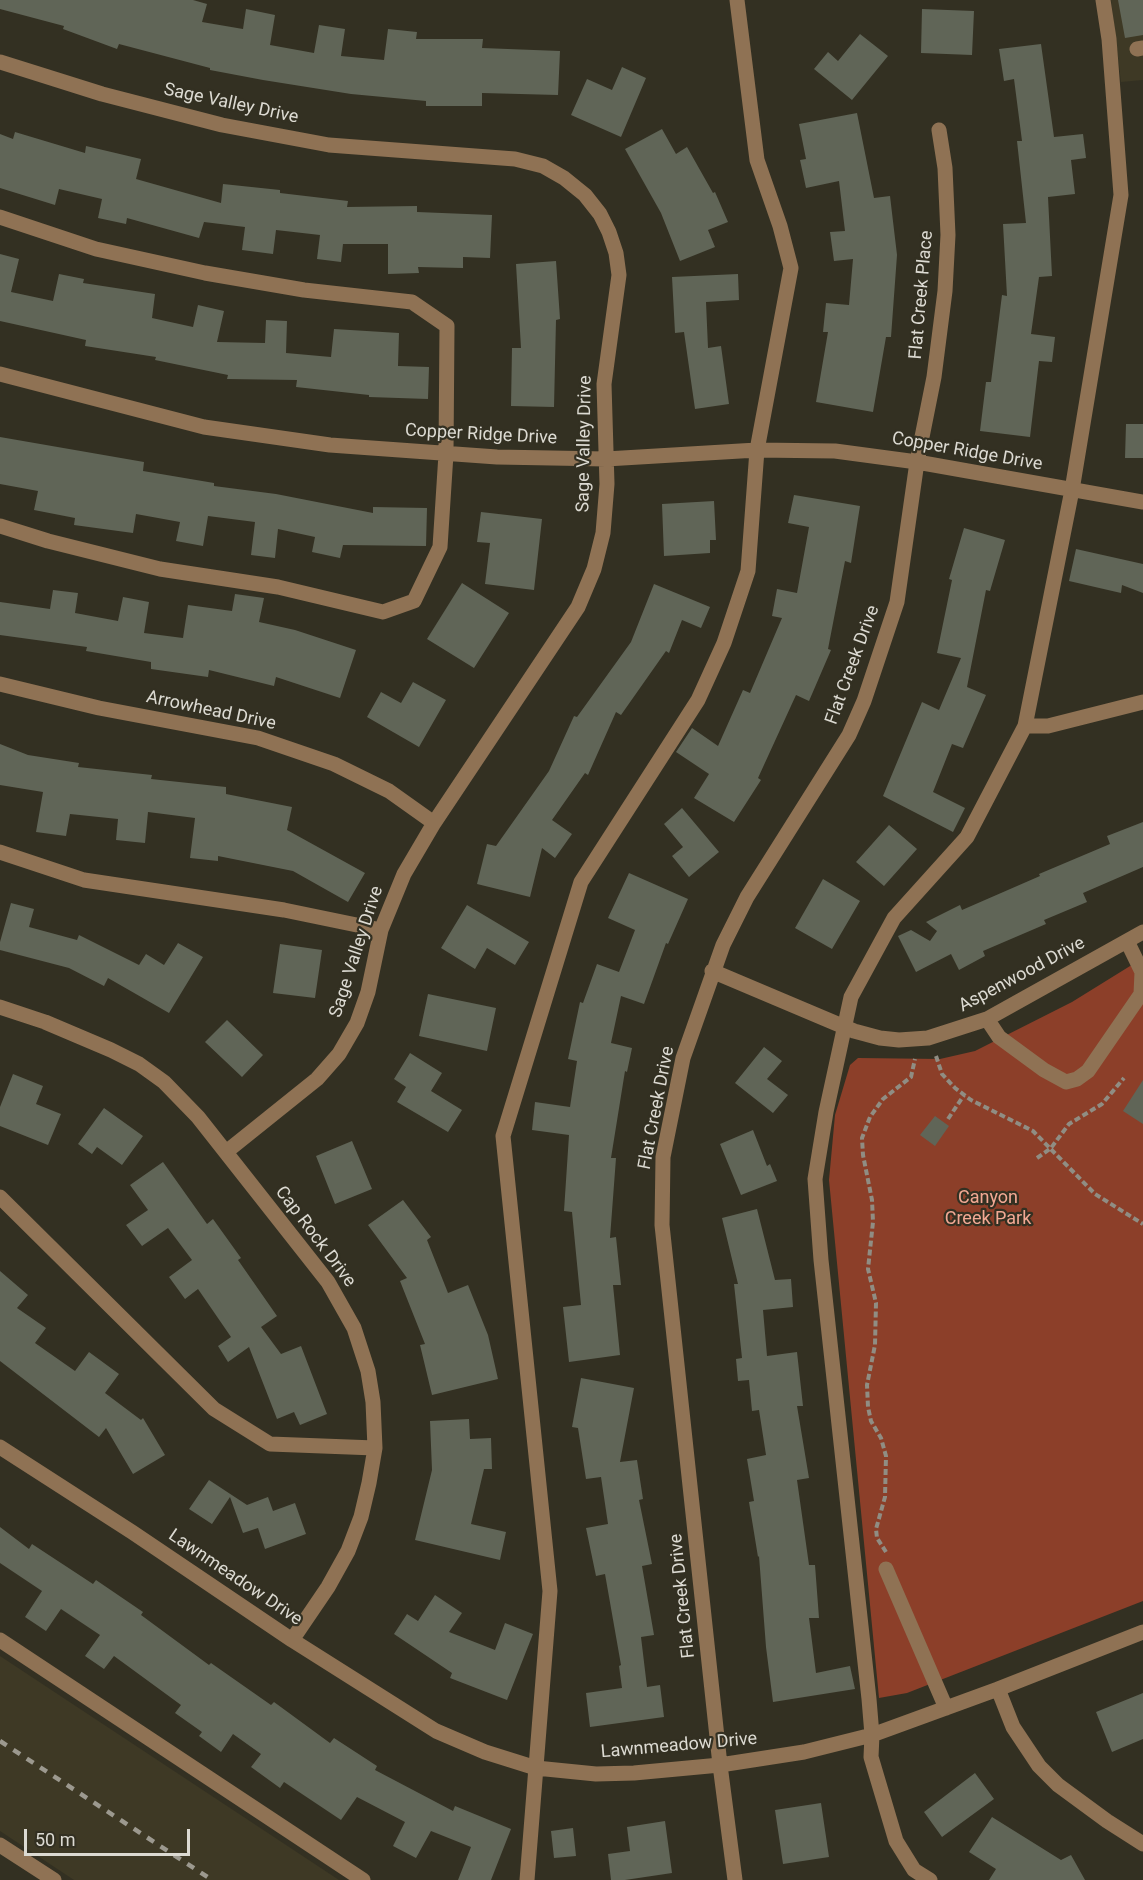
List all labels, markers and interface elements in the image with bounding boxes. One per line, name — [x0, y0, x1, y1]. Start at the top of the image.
street label: Sage Valley Drive — [162, 79, 300, 129]
street label: Flat Creek Place — [906, 230, 938, 360]
street label: Sage Valley Drive — [573, 375, 597, 513]
street label: Copper Ridge Drive — [404, 420, 558, 450]
street label: Copper Ridge Drive — [890, 428, 1044, 476]
street label: Flat Creek Drive — [821, 602, 885, 728]
street label: Arrowhead Drive — [144, 687, 278, 735]
street label: Sage Valley Drive — [326, 883, 388, 1021]
street label: Aspenwood Drive — [955, 933, 1089, 1017]
street label: Flat Creek Drive — [634, 1044, 680, 1172]
street label: Cap Rock Drive — [270, 1182, 360, 1292]
park label: Canyon Creek Park — [945, 1187, 1031, 1230]
street label: Lawnmeadow Drive — [164, 1525, 306, 1631]
street label: Flat Creek Drive — [666, 1533, 700, 1659]
street label: Lawnmeadow Drive — [600, 1728, 758, 1764]
scale bar — [27, 1817, 194, 1855]
text: 50 m — [35, 1829, 75, 1850]

